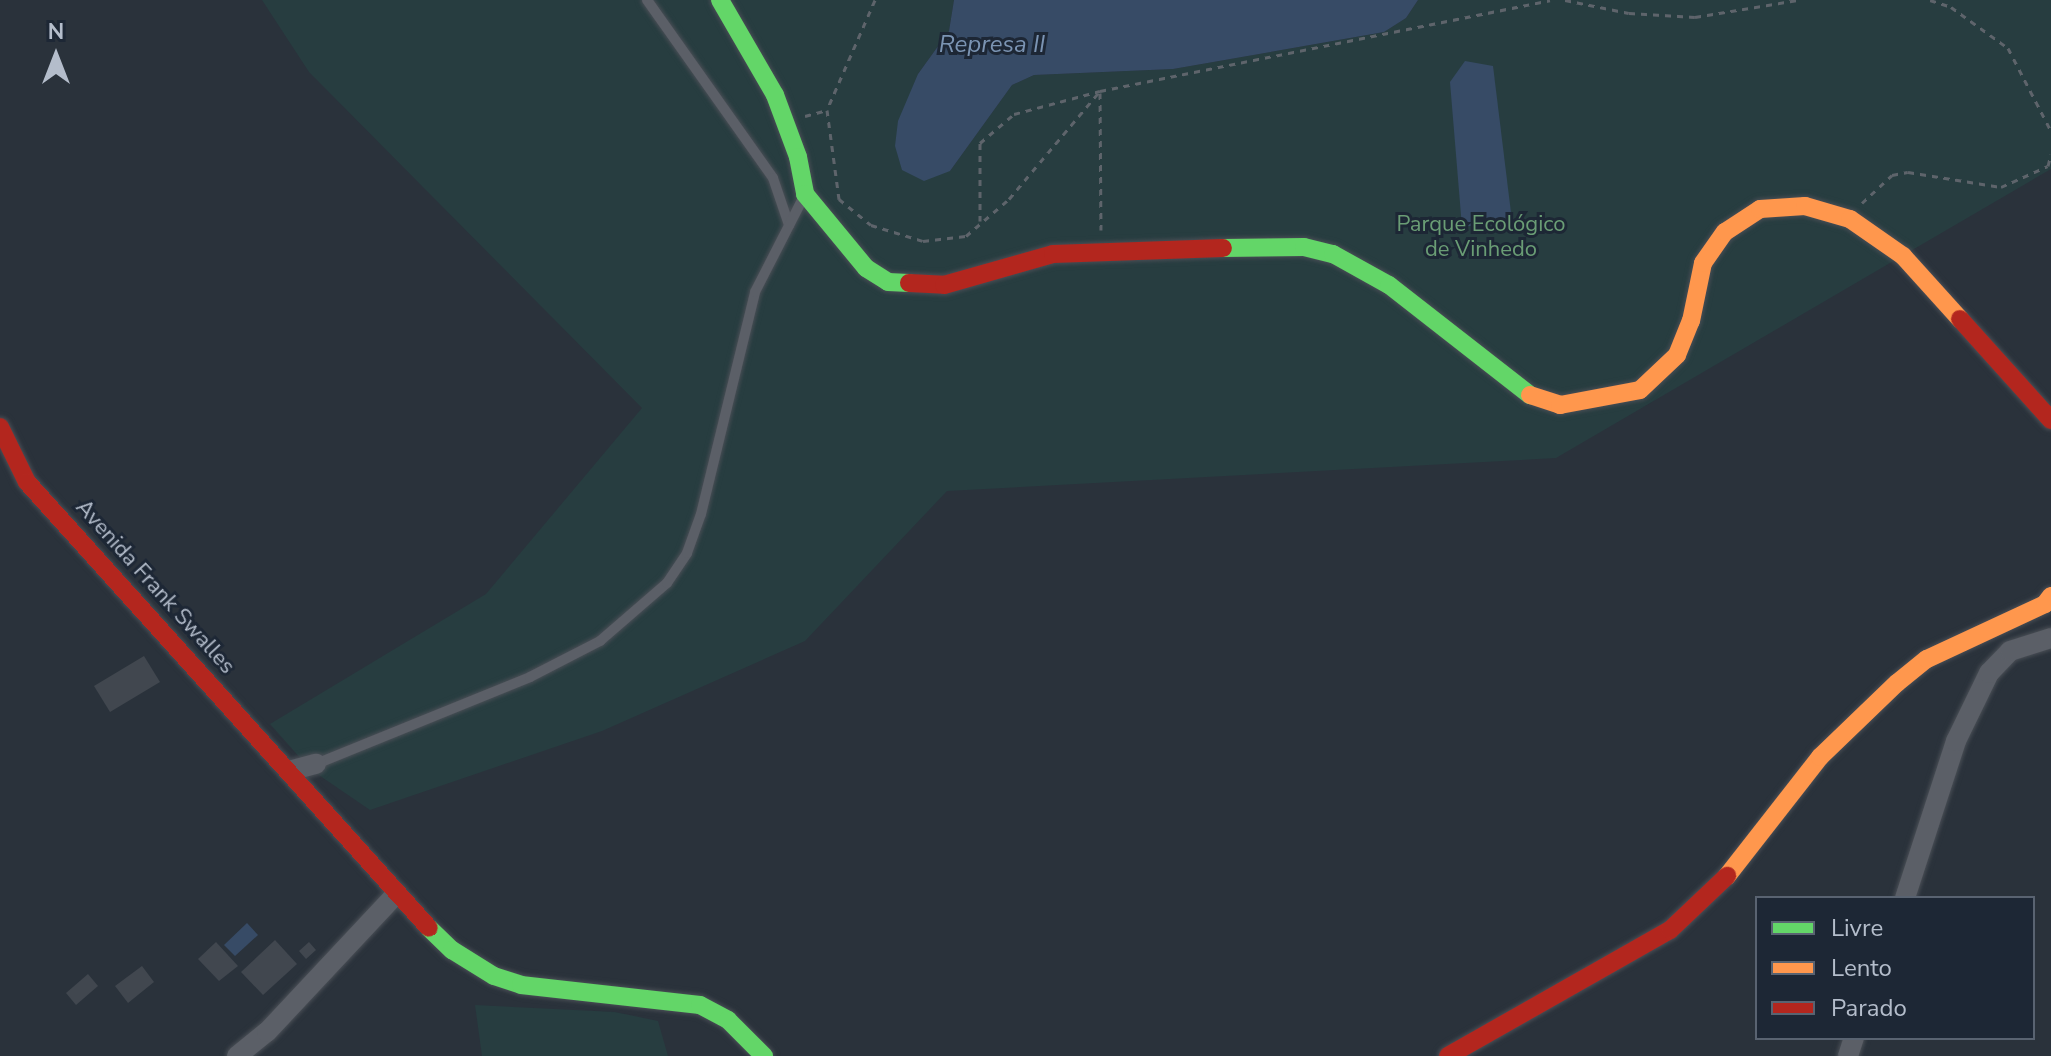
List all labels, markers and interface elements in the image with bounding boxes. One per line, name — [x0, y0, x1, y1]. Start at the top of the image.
north arrow — [16, 16, 96, 96]
text: N — [48, 17, 64, 47]
water label: Represa II — [939, 31, 1045, 59]
park label: Parque Ecológico de Vinhedo — [1396, 211, 1566, 262]
street label: Avenida Frank Swalles — [70, 495, 240, 679]
legend — [1755, 896, 2035, 1040]
text: Livre — [1831, 912, 1883, 944]
text: Lento — [1831, 952, 1892, 984]
text: Parado — [1831, 992, 1907, 1024]

